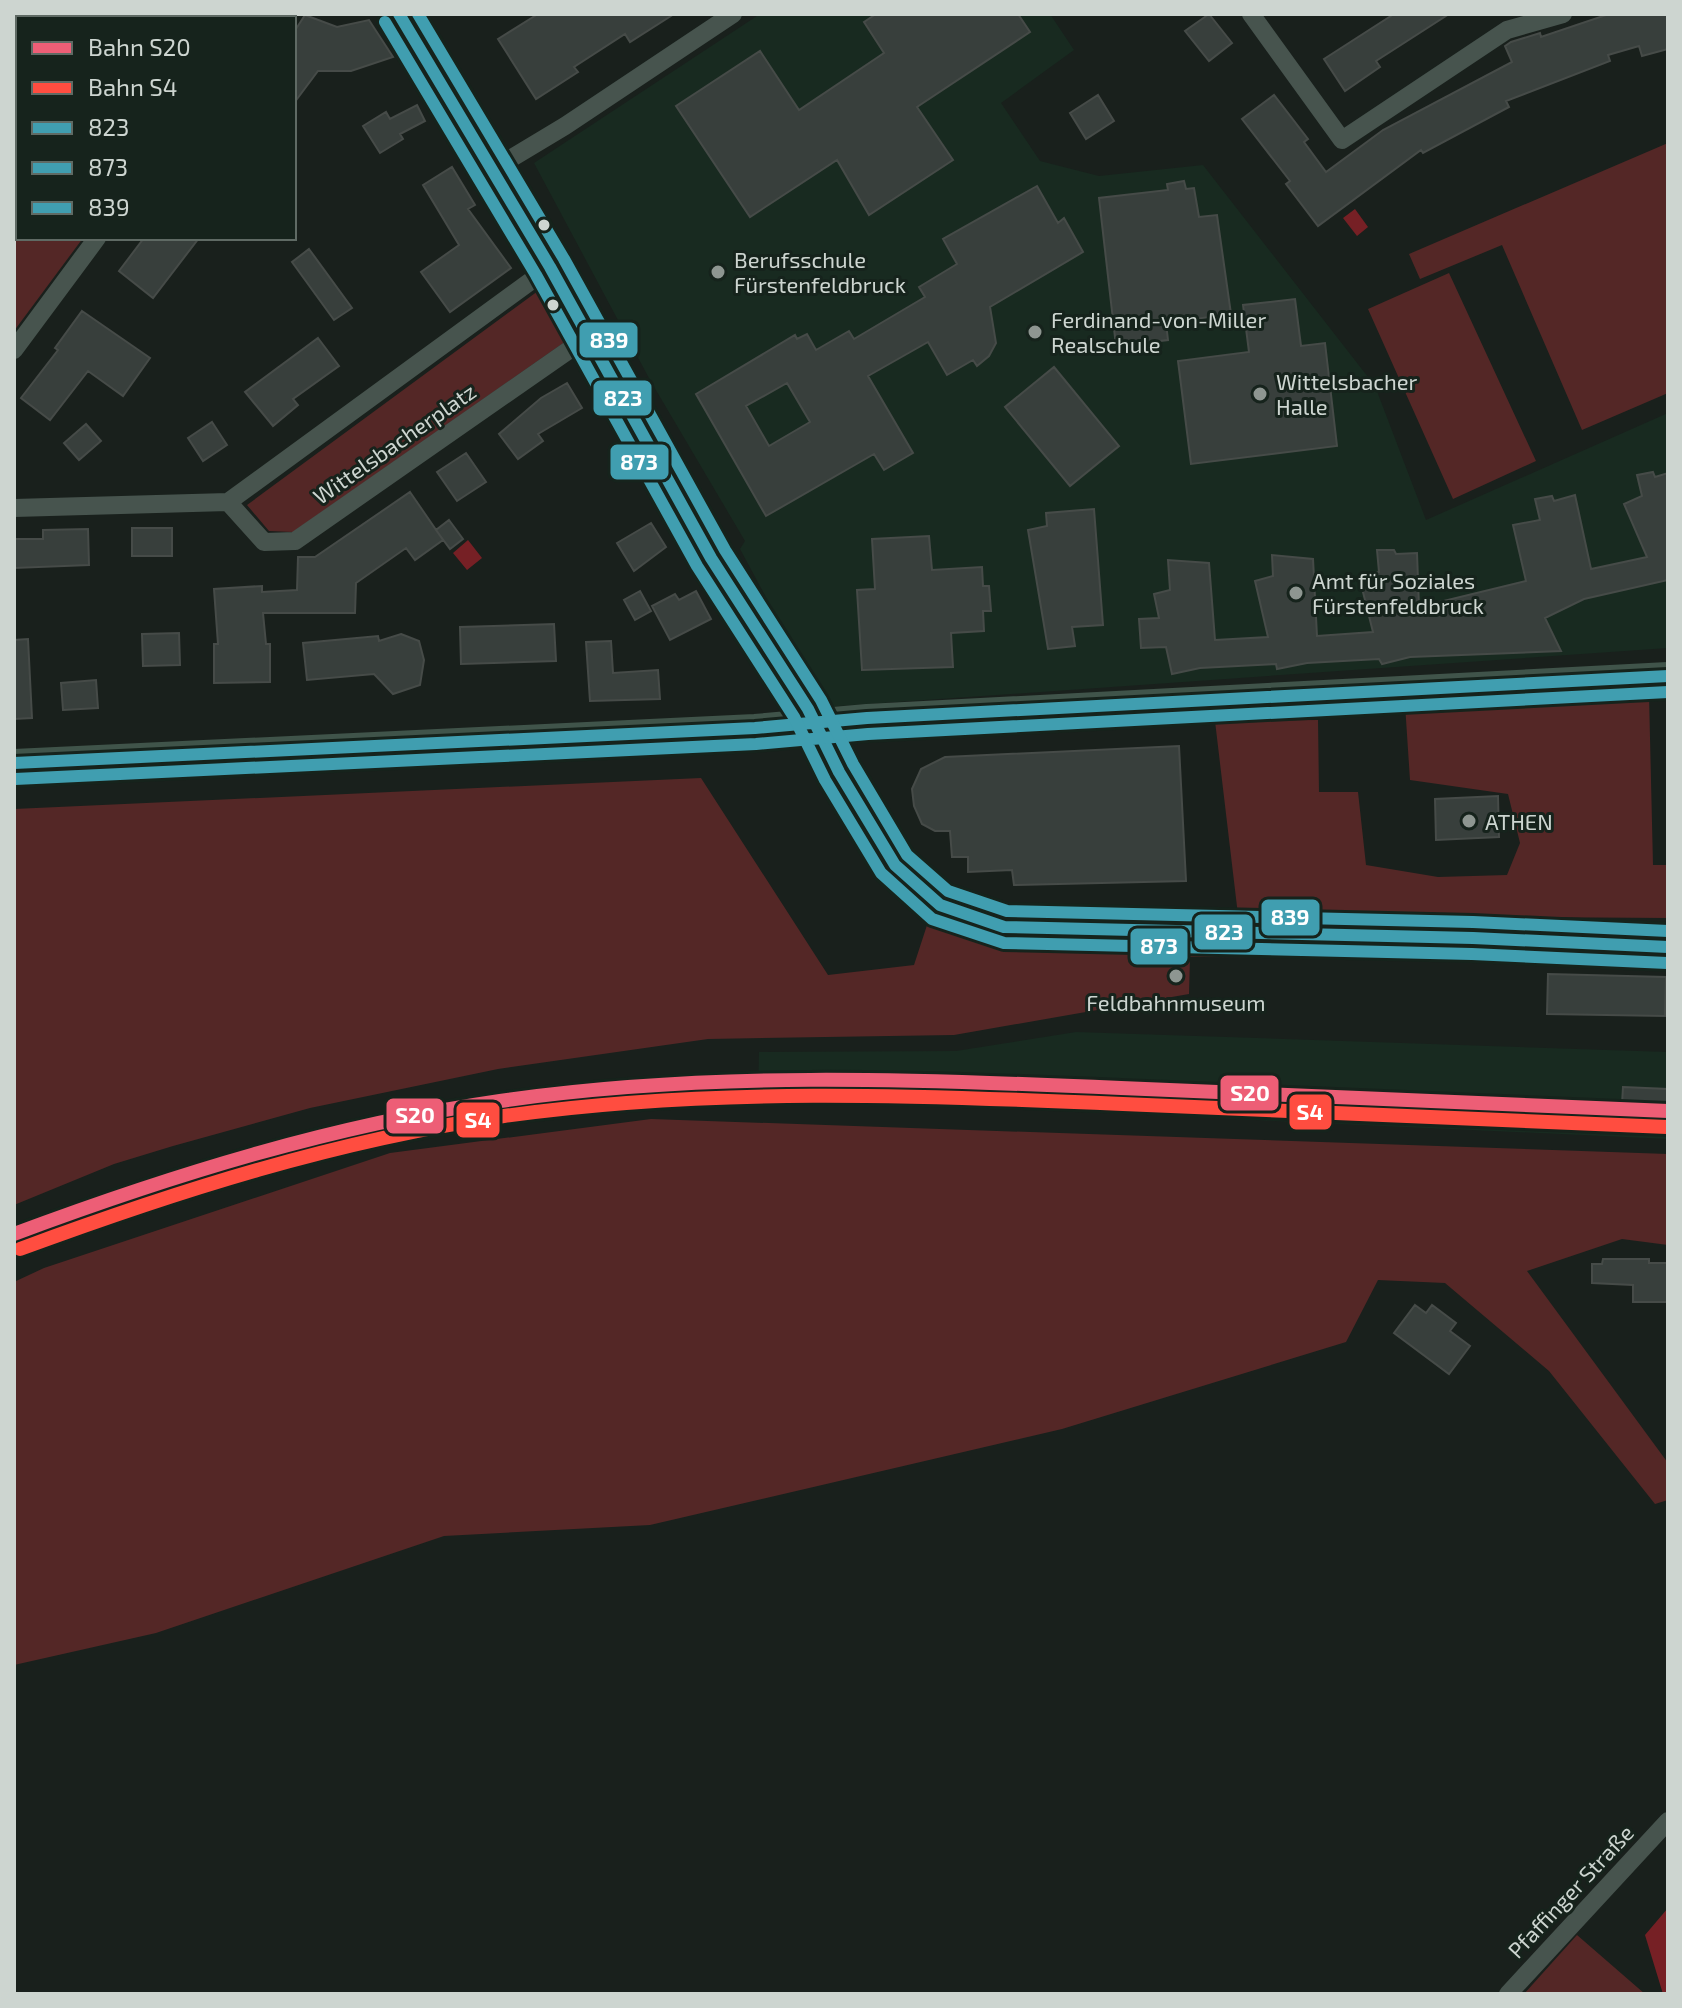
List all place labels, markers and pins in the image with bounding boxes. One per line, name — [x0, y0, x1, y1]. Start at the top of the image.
unlabelled marker — [536, 217, 552, 233]
place label: Berufsschule Fürstenfeldbruck — [734, 246, 906, 297]
marker: Berufsschule Fürstenfeldbruck — [709, 263, 727, 281]
unlabelled marker — [545, 297, 561, 313]
place label: Ferdinand-von-Miller Realschule — [1051, 306, 1266, 357]
marker: Ferdinand-von-Miller Realschule — [1026, 323, 1044, 341]
place label: Wittelsbacher Halle — [1276, 368, 1418, 419]
marker: Wittelsbacher Halle — [1251, 385, 1269, 403]
place label: Amt für Soziales Fürstenfeldbruck — [1312, 567, 1484, 618]
marker: Amt für Soziales Fürstenfeldbruck — [1287, 584, 1305, 602]
place label: ATHEN — [1485, 808, 1553, 834]
marker: ATHEN — [1460, 812, 1478, 830]
marker: Feldbahnmuseum — [1167, 967, 1185, 985]
place label: Feldbahnmuseum — [1086, 989, 1266, 1015]

